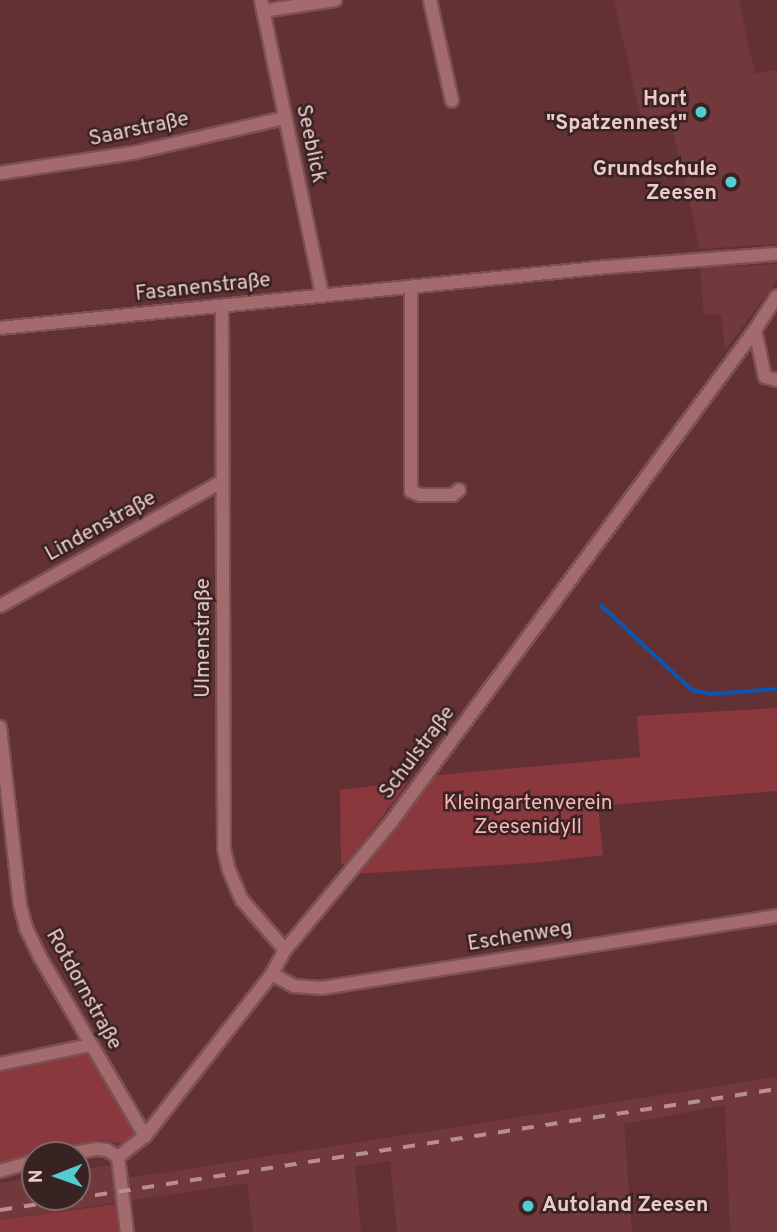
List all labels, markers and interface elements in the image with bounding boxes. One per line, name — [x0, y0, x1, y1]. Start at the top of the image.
place label: Hort "Spatzennest" — [546, 87, 687, 137]
street label: Seeblick — [289, 103, 331, 185]
marker: Hort "Spatzennest" — [693, 104, 709, 120]
street label: Saarstraße — [87, 107, 191, 153]
place label: Grundschule Zeesen — [593, 157, 717, 207]
marker: Grundschule Zeesen — [723, 174, 739, 190]
street label: Fasanenstraße — [134, 268, 272, 308]
street label: Lindenstraße — [41, 486, 161, 568]
street label: Ulmenstraße — [191, 578, 217, 698]
street label: Schulstraße — [375, 701, 461, 805]
park label: Kleingartenverein Zeesenidyll — [443, 791, 613, 841]
street label: Eschenweg — [466, 916, 574, 958]
street label: Rotdornstraße — [39, 925, 127, 1055]
north arrow — [21, 1141, 91, 1211]
text: N — [25, 1169, 49, 1183]
place label: Autoland Zeesen — [542, 1193, 708, 1219]
marker: Autoland Zeesen — [520, 1198, 536, 1214]

